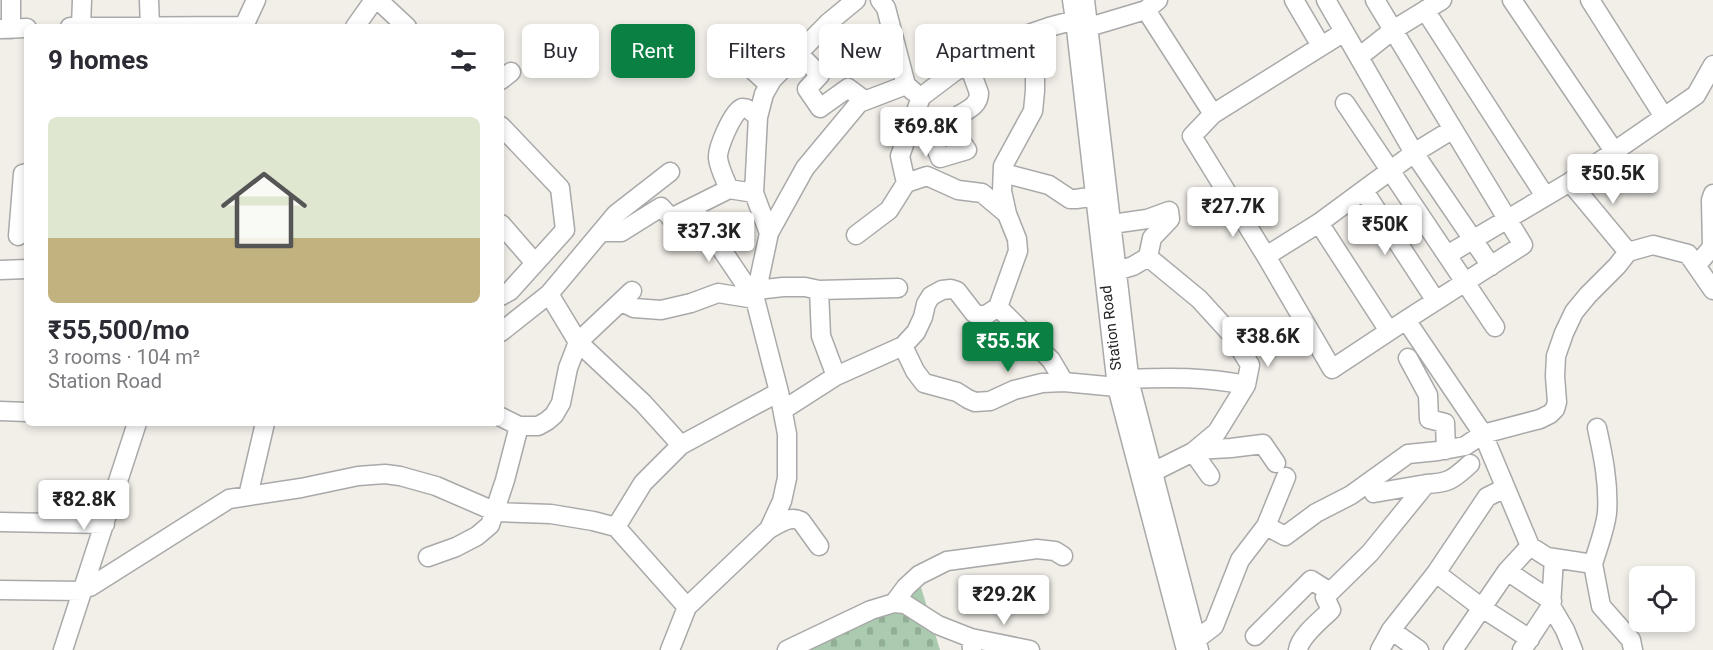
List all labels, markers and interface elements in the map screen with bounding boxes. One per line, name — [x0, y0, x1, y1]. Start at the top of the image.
chip: Buy — [522, 24, 599, 78]
chip: Rent — [611, 24, 695, 78]
chip: Filters — [707, 24, 807, 78]
chip: New — [819, 24, 903, 78]
chip: Apartment — [915, 24, 1056, 78]
icon: filters — [447, 44, 480, 77]
text: 9 homes — [48, 45, 149, 75]
pin: ₹69.8K — [877, 107, 975, 158]
text: ₹69.8K — [894, 114, 958, 138]
pin: ₹50.5K — [1564, 154, 1662, 205]
icon: home — [210, 156, 318, 264]
text: ₹50.5K — [1581, 161, 1645, 185]
pin: ₹27.7K — [1184, 187, 1282, 238]
text: ₹27.7K — [1201, 194, 1265, 218]
pin: ₹50K — [1349, 205, 1421, 256]
pin: ₹37.3K — [660, 212, 758, 263]
text: ₹50K — [1362, 212, 1408, 236]
text: ₹37.3K — [677, 219, 741, 243]
street label: Station Road — [1097, 284, 1125, 372]
text: ₹55,500/mo — [48, 315, 190, 345]
pin: ₹38.6K — [1219, 317, 1317, 368]
pin: ₹55.5K — [959, 322, 1057, 373]
text: ₹38.6K — [1236, 324, 1300, 348]
text: ₹55.5K — [976, 329, 1040, 353]
text: 3 rooms · 104 m² — [48, 345, 200, 369]
text: Station Road — [48, 369, 162, 393]
pin: ₹82.8K — [35, 480, 133, 531]
text: ₹82.8K — [52, 487, 116, 511]
map controls — [1629, 566, 1695, 632]
button: locate — [1629, 566, 1695, 632]
pin: ₹29.2K — [955, 575, 1053, 626]
text: ₹29.2K — [972, 582, 1036, 606]

